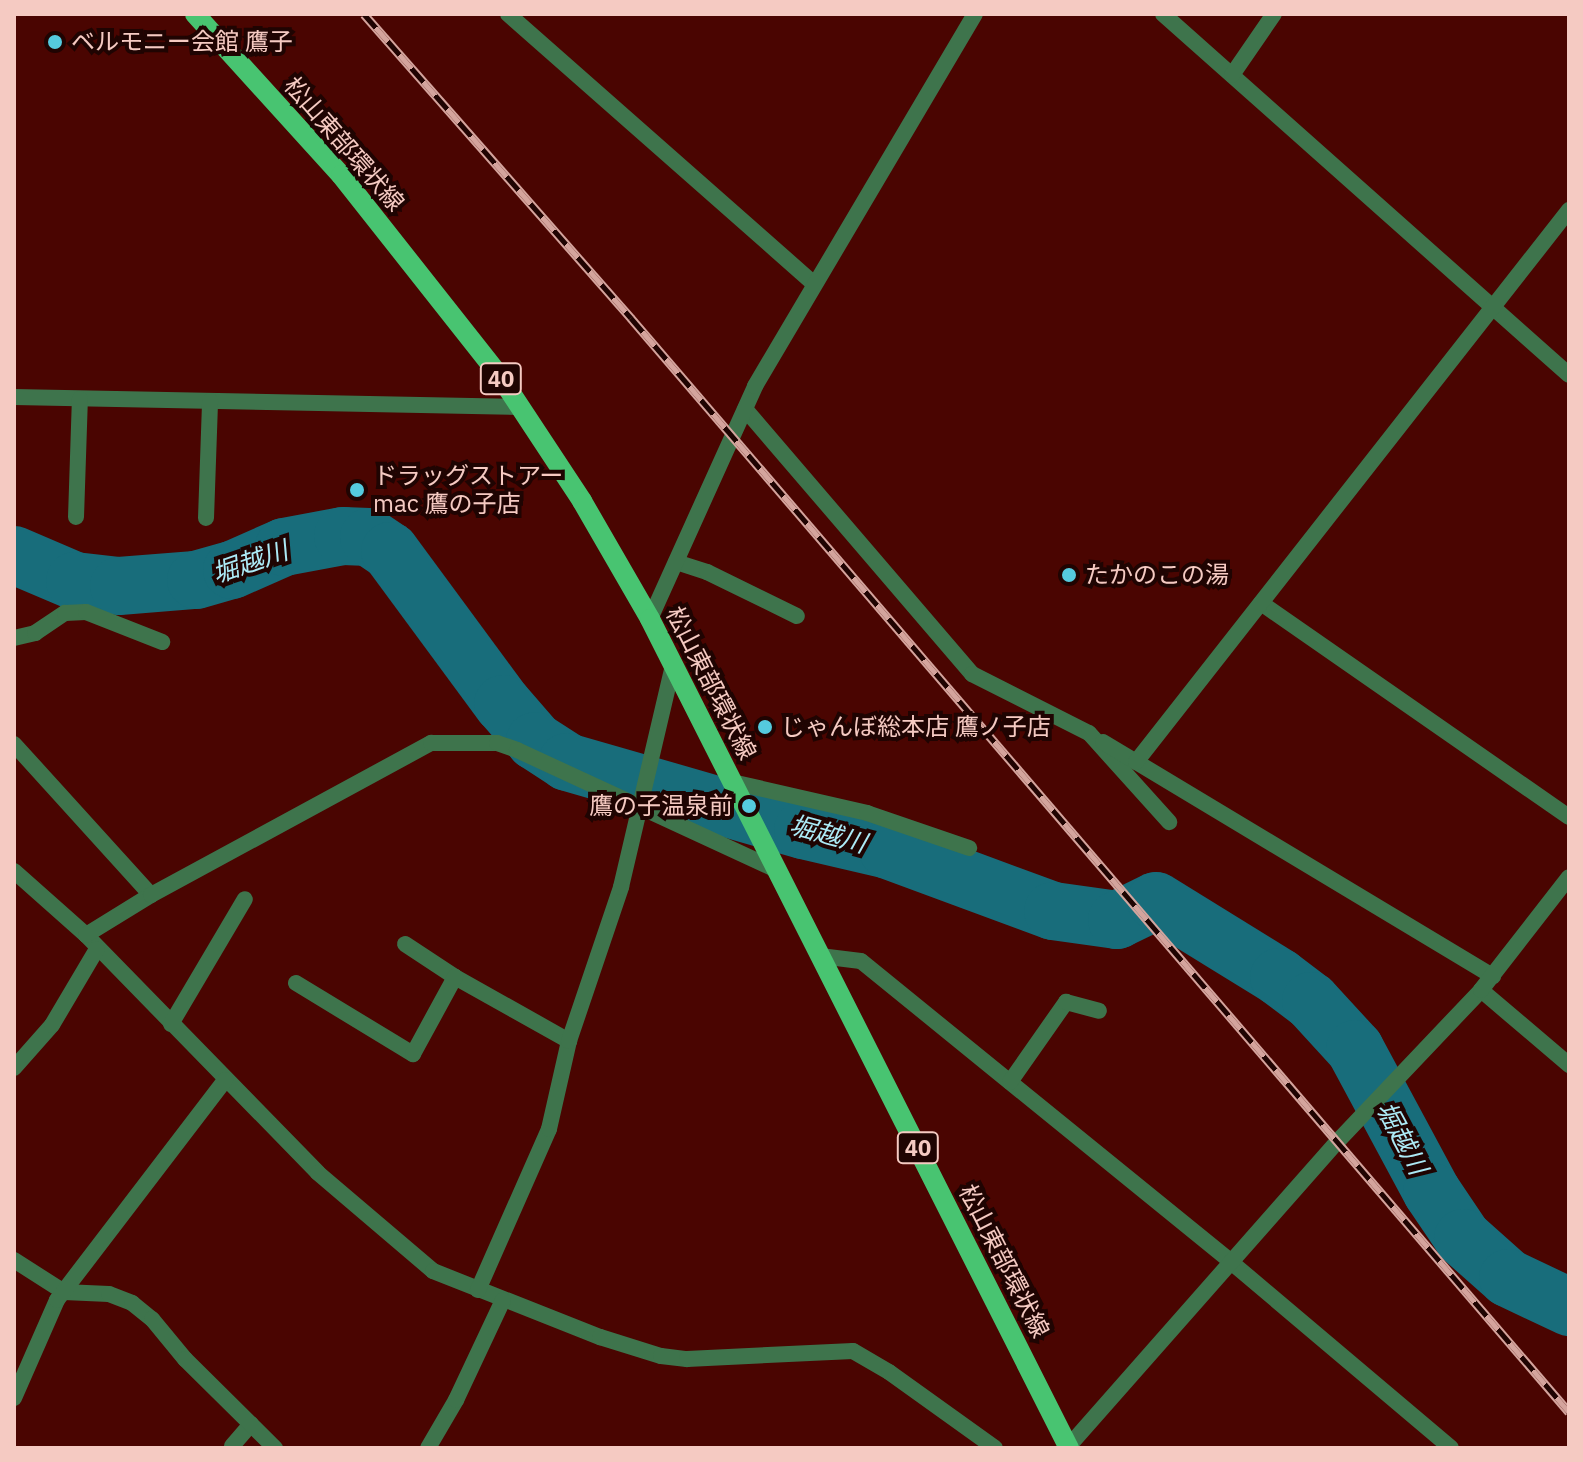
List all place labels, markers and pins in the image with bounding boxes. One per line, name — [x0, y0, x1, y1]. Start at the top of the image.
place label: ベルモニー会館 鷹子 — [71, 28, 293, 56]
marker: ベルモニー会館 鷹子 — [46, 33, 64, 51]
place label: ドラッグストアー mac 鷹の子店 — [373, 462, 564, 518]
marker: ドラッグストアー mac 鷹の子店 — [348, 481, 366, 499]
place label: たかのこの湯 — [1085, 561, 1229, 589]
marker: たかのこの湯 — [1060, 566, 1078, 584]
place label: じゃんぼ総本店 鷹ノ子店 — [781, 713, 1051, 741]
marker: じゃんぼ総本店 鷹ノ子店 — [756, 718, 774, 736]
place label: 鷹の子温泉前 — [589, 792, 733, 820]
marker: 鷹の子温泉前 — [740, 797, 758, 815]

